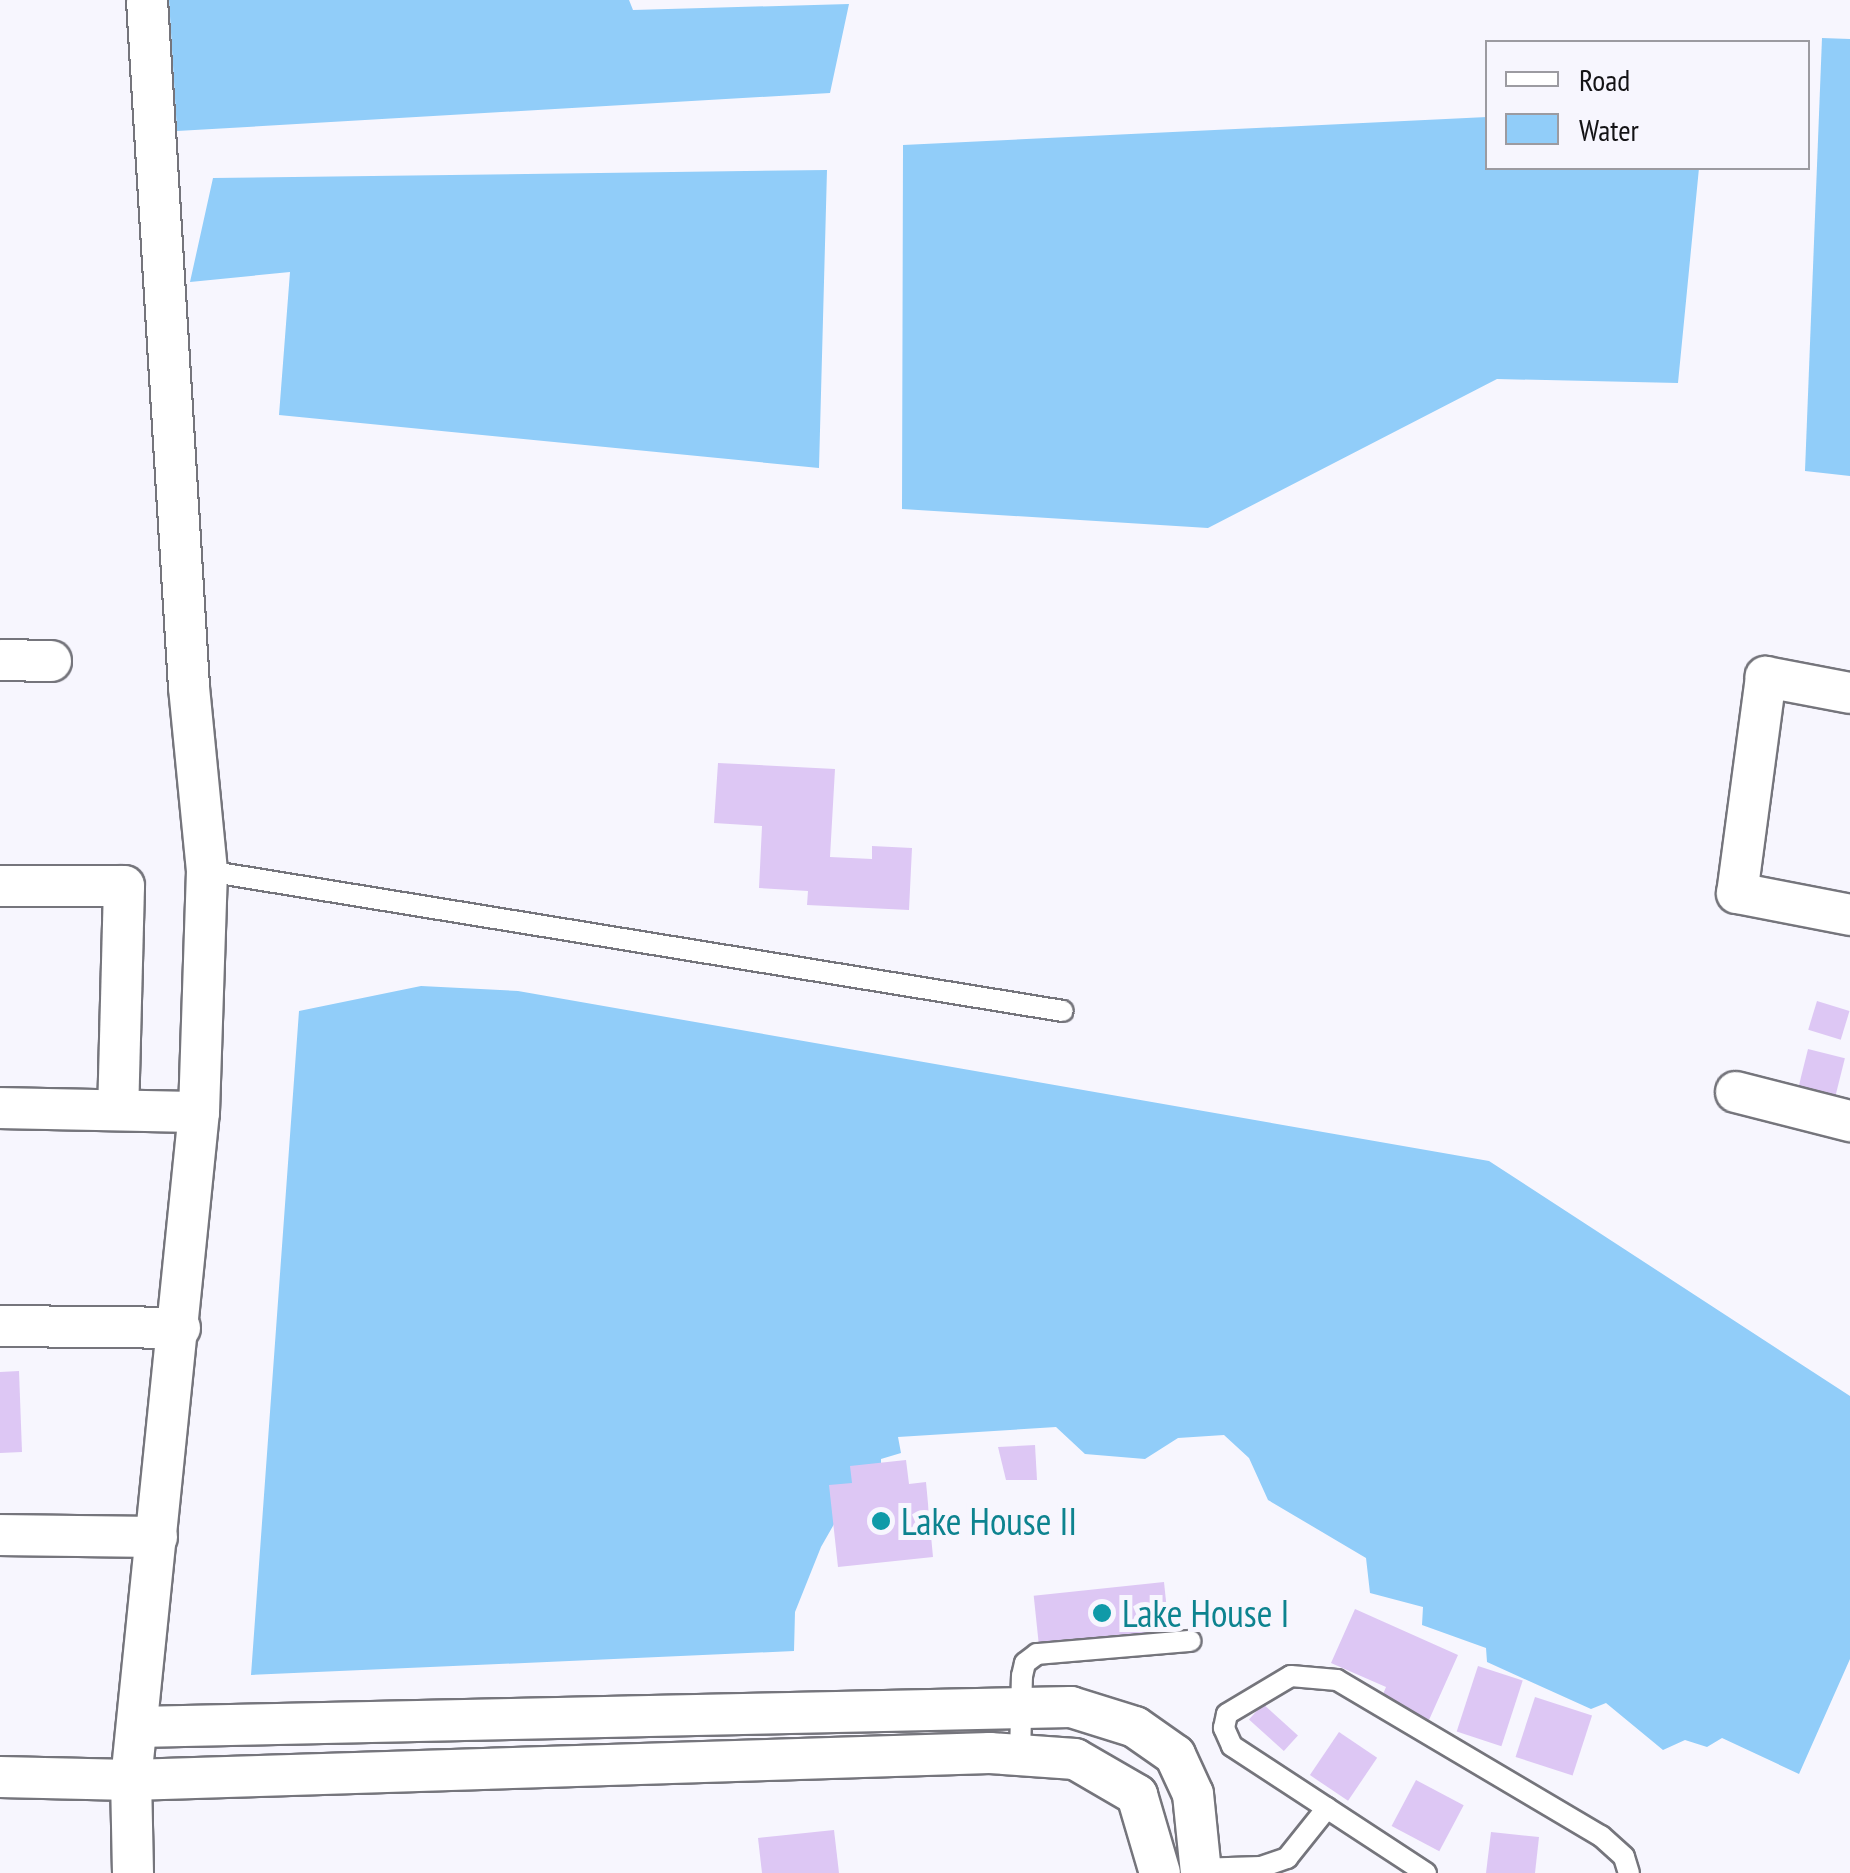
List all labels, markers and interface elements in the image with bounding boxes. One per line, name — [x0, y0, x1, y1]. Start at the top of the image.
legend — [1485, 40, 1810, 170]
text: Road — [1579, 60, 1630, 99]
text: Water — [1579, 110, 1639, 149]
place label: Lake House II — [901, 1498, 1077, 1544]
marker: Lake House II — [870, 1510, 892, 1532]
place label: Lake House I — [1122, 1590, 1289, 1636]
marker: Lake House I — [1091, 1602, 1113, 1624]

